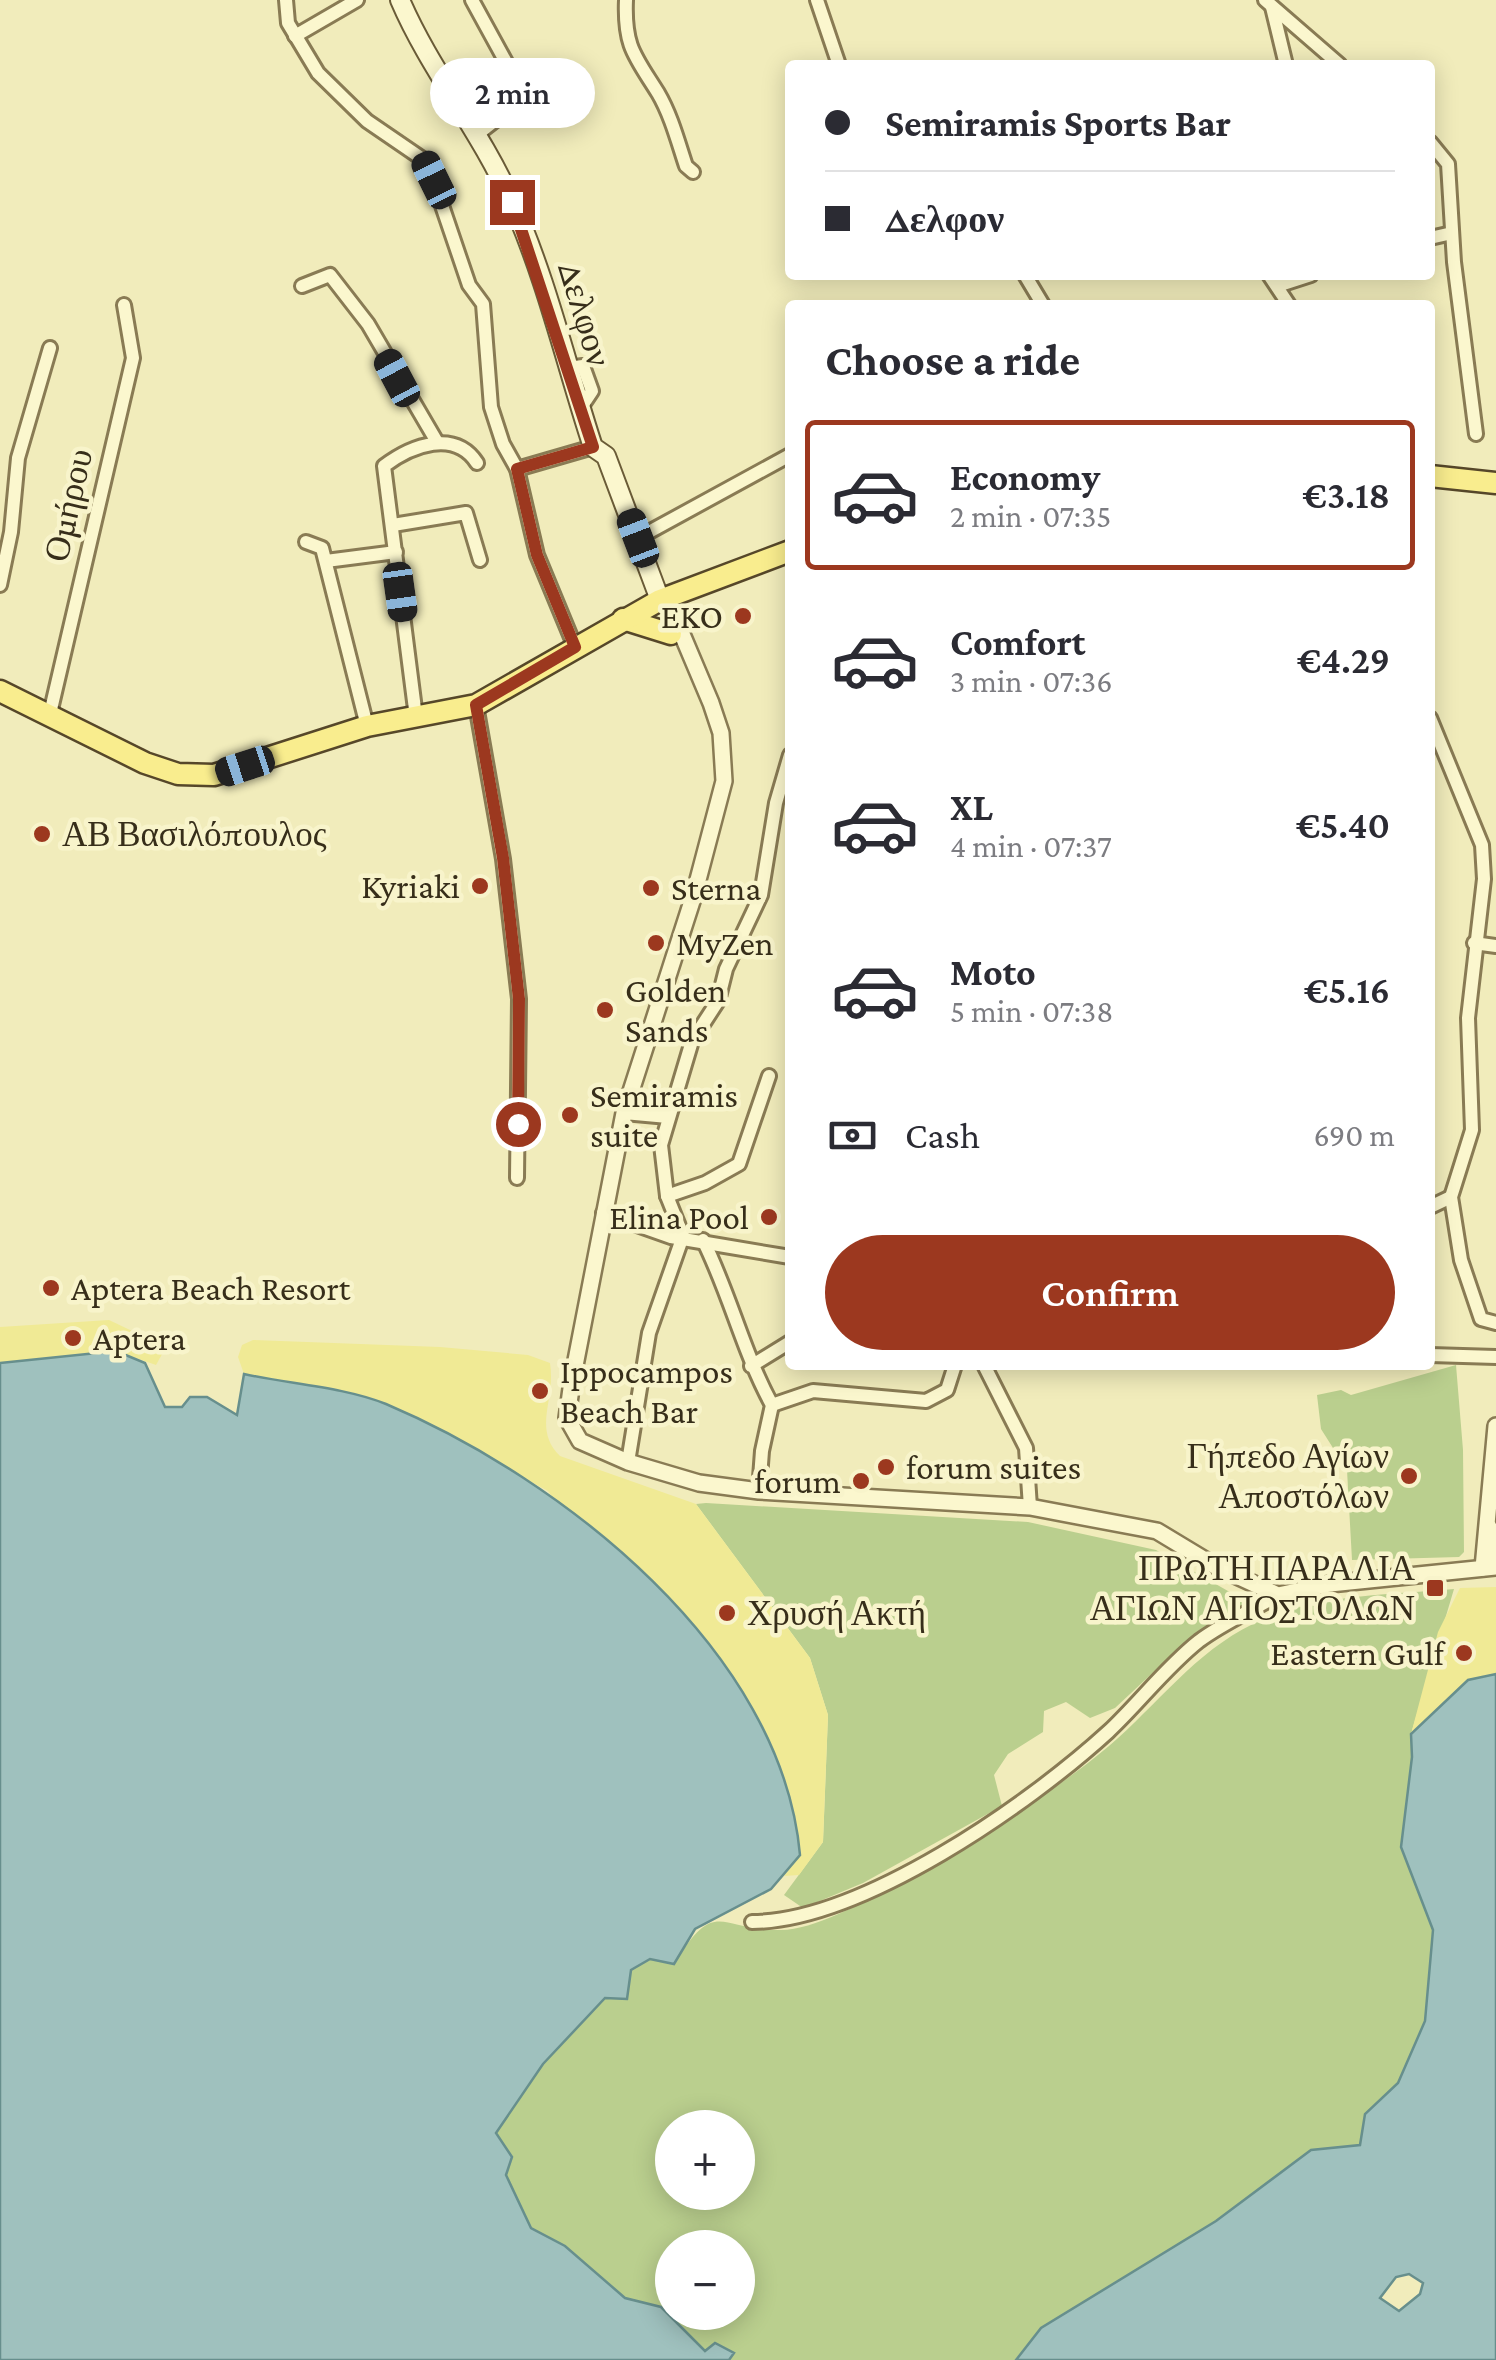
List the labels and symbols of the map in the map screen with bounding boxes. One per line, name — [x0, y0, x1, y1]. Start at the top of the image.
callout: 2 min — [430, 57, 594, 127]
car — [407, 146, 461, 214]
route end — [490, 180, 535, 225]
street label: Δελφον — [550, 257, 619, 371]
car — [370, 344, 424, 412]
street label: Ομήρου — [37, 445, 100, 565]
car — [613, 505, 663, 571]
car — [381, 560, 419, 624]
place label: EKO — [661, 597, 723, 636]
marker: EKO — [732, 605, 754, 627]
car — [212, 742, 278, 790]
place label: ΑΒ Βασιλόπουλος — [62, 815, 327, 854]
marker: ΑΒ Βασιλόπουλος — [31, 823, 53, 845]
place label: Kyriaki — [361, 867, 460, 906]
place label: Sterna — [671, 869, 762, 908]
marker: Kyriaki — [469, 875, 491, 897]
marker: Sterna — [640, 877, 662, 899]
place label: MyZen — [676, 924, 774, 963]
marker: MyZen — [645, 932, 667, 954]
place label: Golden Sands — [625, 971, 727, 1050]
marker: Golden Sands — [594, 999, 616, 1021]
place label: Semiramis suite — [590, 1076, 738, 1155]
route start — [496, 1102, 541, 1147]
marker: Semiramis suite — [559, 1104, 581, 1126]
place label: Elina Pool — [609, 1198, 749, 1237]
marker: Elina Pool — [758, 1206, 780, 1228]
place label: Aptera Beach Resort — [71, 1269, 351, 1308]
marker: Aptera Beach Resort — [40, 1277, 62, 1299]
place label: Aptera — [93, 1319, 186, 1358]
marker: Aptera — [62, 1327, 84, 1349]
place label: Ippocampos Beach Bar — [560, 1352, 733, 1431]
marker: Ippocampos Beach Bar — [529, 1380, 551, 1402]
place label: Γήπεδο Αγίων Αποστόλων — [1187, 1437, 1389, 1516]
place label: forum suites — [906, 1448, 1081, 1487]
marker: forum suites — [875, 1456, 897, 1478]
place label: forum — [754, 1462, 841, 1501]
marker: Γήπεδο Αγίων Αποστόλων — [1398, 1465, 1420, 1487]
marker: forum — [850, 1470, 872, 1492]
place label: ΠΡΩΤΗ ΠΑΡΑΛΙΑ ΑΓΙΩΝ ΑΠΟΣΤΟΛΩΝ — [1090, 1549, 1416, 1628]
marker: ΠΡΩΤΗ ΠΑΡΑΛΙΑ ΑΓΙΩΝ ΑΠΟΣΤΟΛΩΝ — [1424, 1577, 1446, 1599]
place label: Χρυσή Ακτή — [747, 1594, 926, 1633]
marker: Χρυσή Ακτή — [716, 1602, 738, 1624]
place label: Eastern Gulf — [1270, 1634, 1446, 1673]
marker: Eastern Gulf — [1453, 1642, 1475, 1664]

